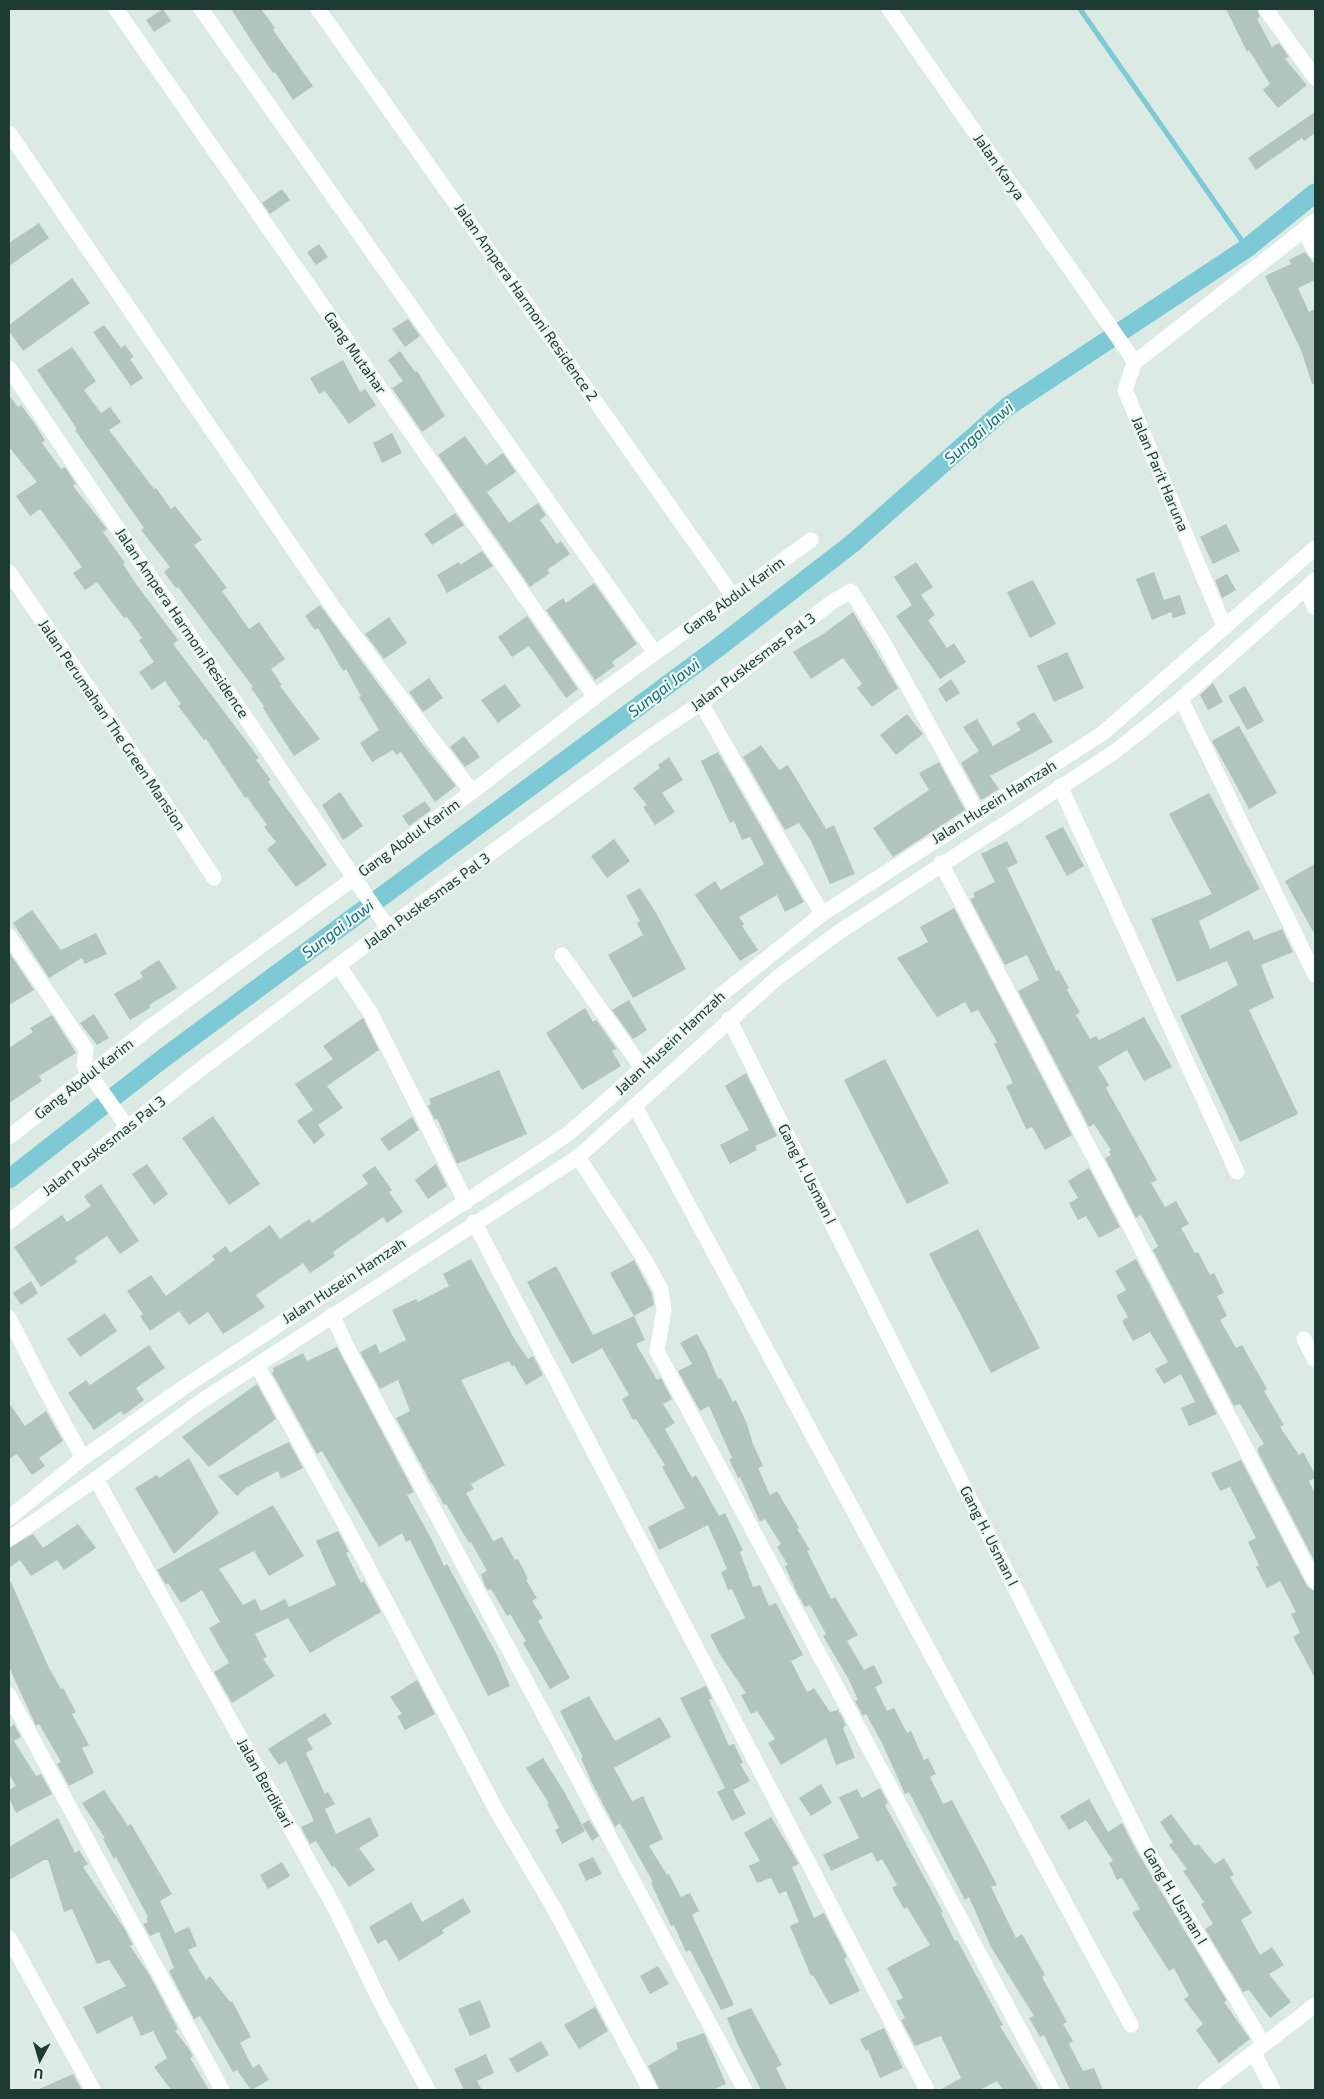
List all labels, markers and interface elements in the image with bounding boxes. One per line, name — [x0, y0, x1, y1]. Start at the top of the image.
street label: Jalan Karya — [969, 130, 1029, 204]
street label: Jalan Ampera Harmoni Residence 2 — [450, 200, 602, 404]
street label: Gang Mutahar — [320, 308, 390, 398]
water label: Sungai Jawi — [941, 398, 1017, 468]
street label: Jalan Parit Haruna — [1128, 414, 1192, 534]
street label: Jalan Ampera Harmoni Residence — [111, 524, 253, 722]
street label: Gang Abdul Karim — [680, 553, 788, 639]
street label: Jalan Puskesmas Pal 3 — [687, 609, 819, 715]
street label: Jalan Perumahan The Green Mansion — [34, 616, 190, 834]
water label: Sungai Jawi — [624, 655, 704, 721]
street label: Jalan Husein Hamzah — [928, 756, 1060, 848]
street label: Gang Abdul Karim — [355, 795, 463, 881]
street label: Jalan Puskesmas Pal 3 — [360, 849, 494, 953]
water label: Sungai Jawi — [298, 896, 378, 962]
street label: Jalan Husein Hamzah — [611, 987, 729, 1099]
street label: Gang Abdul Karim — [31, 1035, 137, 1123]
street label: Jalan Puskesmas Pal 3 — [39, 1092, 169, 1200]
street label: Gang H. Usman I — [774, 1121, 840, 1227]
street label: Jalan Husein Hamzah — [279, 1234, 409, 1328]
street label: Gang H. Usman I — [956, 1483, 1022, 1589]
street label: Jalan Berdikari — [233, 1735, 297, 1831]
street label: Gang H. Usman I — [1139, 1844, 1211, 1948]
north arrow — [15, 2034, 65, 2084]
text: U — [33, 2065, 44, 2083]

